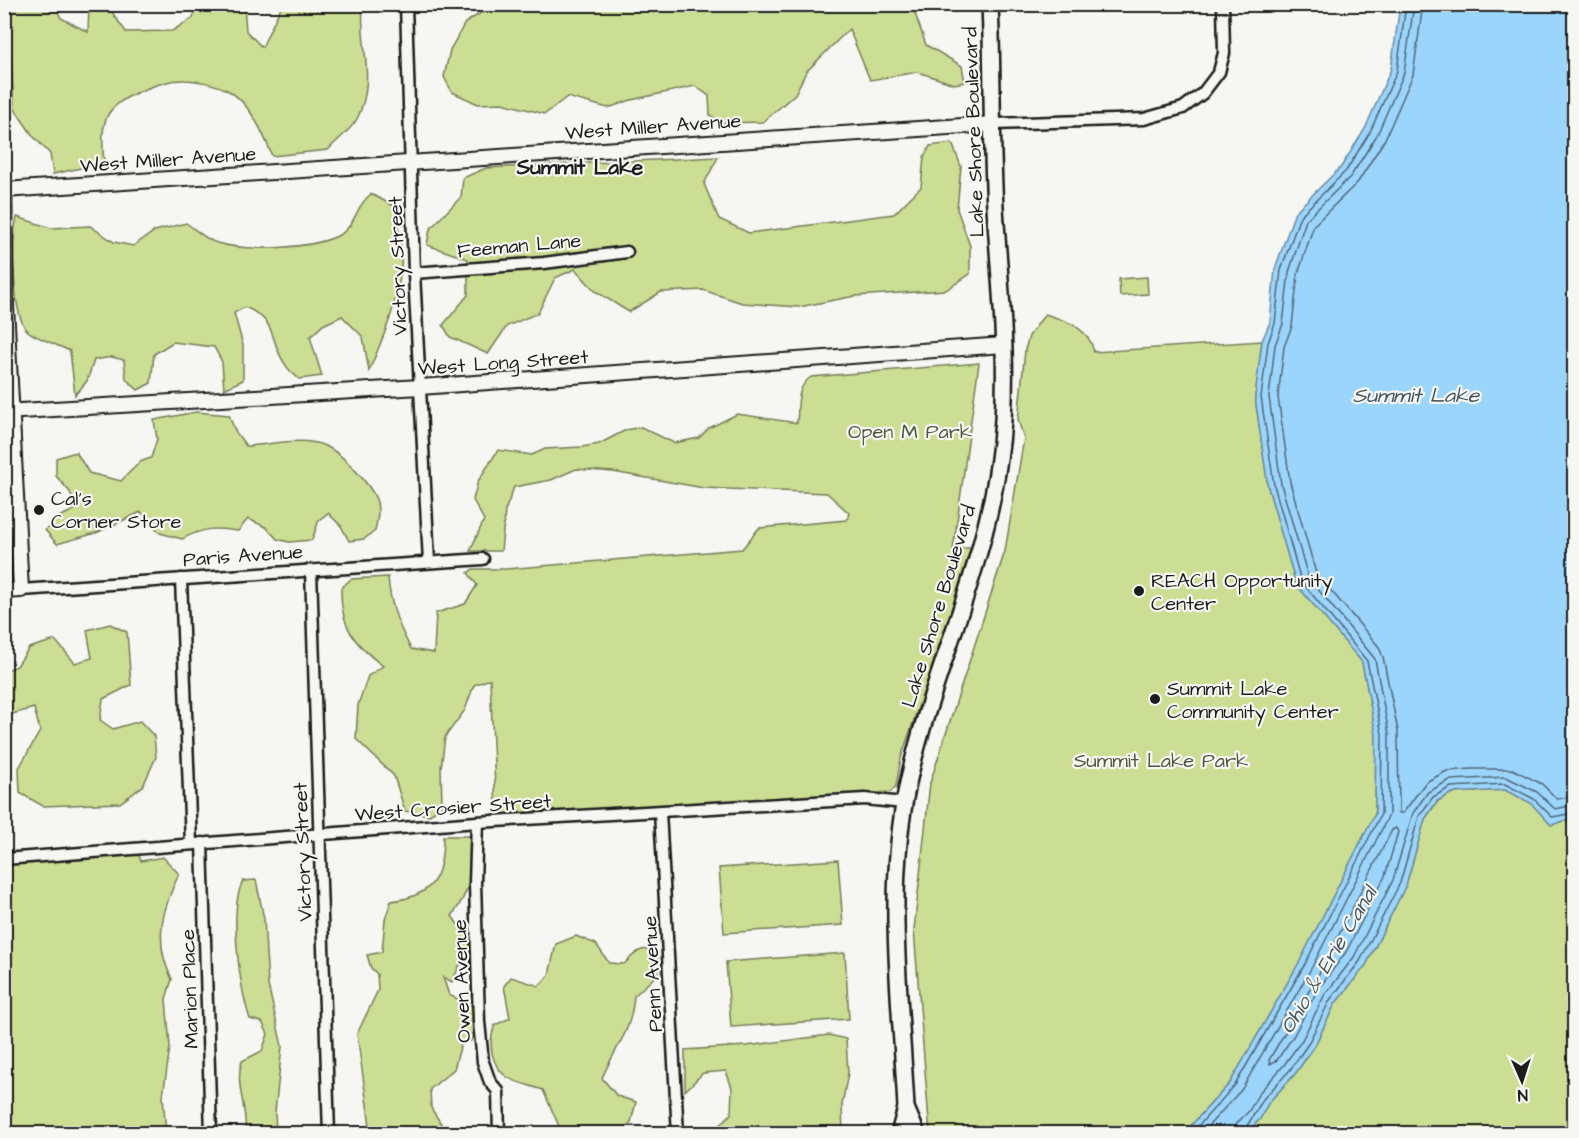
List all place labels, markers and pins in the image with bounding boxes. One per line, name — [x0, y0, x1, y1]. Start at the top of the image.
place label: Cal’s Corner Store — [51, 485, 182, 536]
marker: Cal’s Corner Store — [32, 503, 46, 517]
place label: REACH Opportunity Center — [1151, 567, 1332, 618]
marker: REACH Opportunity Center — [1132, 584, 1146, 598]
place label: Summit Lake Community Center — [1167, 675, 1339, 727]
marker: Summit Lake Community Center — [1148, 692, 1162, 706]

